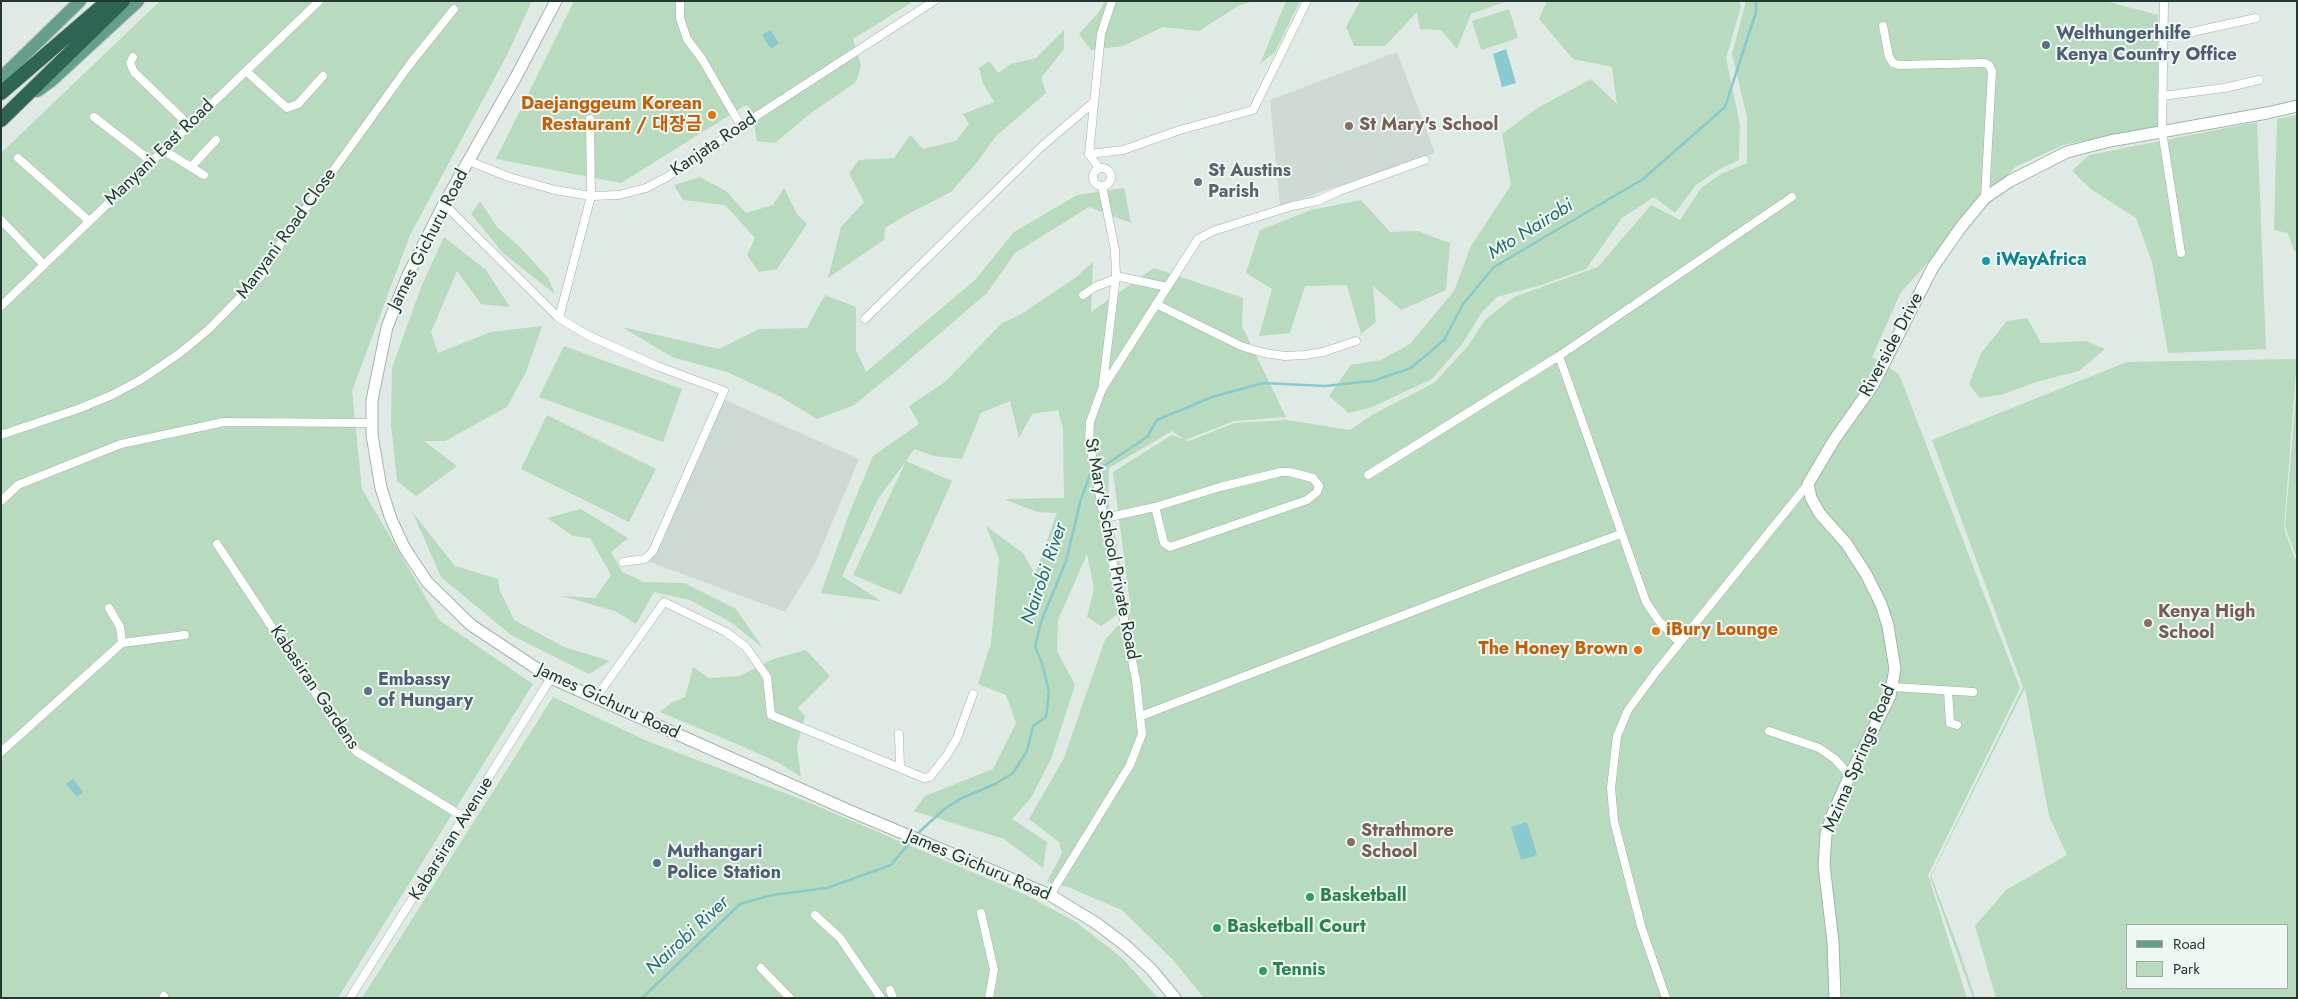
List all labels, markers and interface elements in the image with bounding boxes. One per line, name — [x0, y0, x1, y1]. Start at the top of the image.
place label: Welthungerhilfe Kenya Country Office — [2056, 24, 2237, 66]
marker: Welthungerhilfe Kenya Country Office — [2040, 39, 2052, 51]
place label: Daejanggeum Korean Restaurant / 대장금 — [521, 94, 702, 136]
street label: Manyani East Road — [101, 96, 219, 210]
street label: Kanjata Road — [667, 108, 761, 182]
marker: Daejanggeum Korean Restaurant / 대장금 — [706, 109, 718, 121]
place label: St Mary's School — [1359, 115, 1498, 137]
marker: St Mary's School — [1343, 120, 1355, 132]
place label: St Austins Parish — [1208, 161, 1291, 203]
street label: Manyani Road Close — [232, 165, 342, 303]
street label: James Gichuru Road — [384, 166, 474, 314]
marker: St Austins Parish — [1192, 176, 1204, 188]
water label: Mto Nairobi — [1484, 195, 1578, 265]
place label: iWayAfrica — [1996, 250, 2087, 272]
marker: iWayAfrica — [1980, 255, 1992, 267]
street label: Riverside Drive — [1856, 289, 1928, 401]
street label: St Mary's School Private Road — [1079, 436, 1143, 662]
water label: Nairobi River — [1017, 520, 1073, 628]
place label: Kenya High School — [2158, 602, 2255, 644]
marker: Kenya High School — [2142, 617, 2154, 629]
place label: iBury Lounge — [1666, 620, 1778, 642]
street label: Kabasiran Gardens — [265, 622, 363, 754]
marker: iBury Lounge — [1650, 625, 1662, 637]
place label: The Honey Brown — [1479, 639, 1628, 661]
marker: The Honey Brown — [1632, 644, 1644, 656]
street label: James Gichuru Road — [533, 659, 683, 745]
place label: Embassy of Hungary — [378, 670, 473, 712]
street label: Mzima Springs Road — [1819, 682, 1901, 836]
marker: Embassy of Hungary — [362, 685, 374, 697]
street label: Kabarsiran Avenue — [405, 773, 499, 905]
place label: Strathmore School — [1361, 821, 1454, 864]
street label: James Gichuru Road — [902, 826, 1054, 906]
marker: Strathmore School — [1345, 836, 1357, 848]
place label: Muthangari Police Station — [667, 842, 781, 884]
marker: Muthangari Police Station — [651, 857, 663, 869]
place label: Basketball — [1320, 886, 1407, 908]
marker: Basketball — [1304, 891, 1316, 903]
water label: Nairobi River — [642, 892, 734, 980]
place label: Basketball Court — [1227, 917, 1366, 939]
marker: Basketball Court — [1211, 922, 1223, 934]
legend — [2126, 924, 2288, 989]
text: Road — [2173, 933, 2205, 955]
text: Park — [2173, 958, 2200, 980]
place label: Tennis — [1273, 960, 1325, 982]
marker: Tennis — [1257, 965, 1269, 977]

